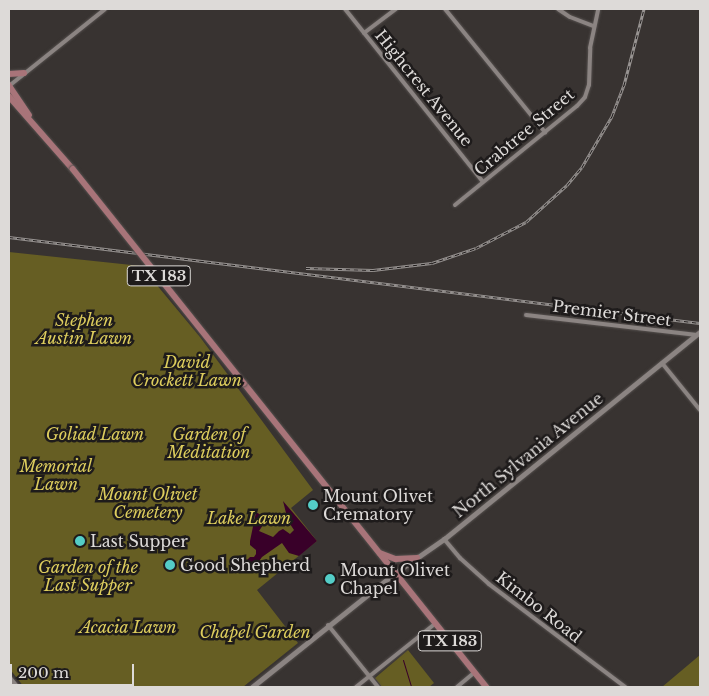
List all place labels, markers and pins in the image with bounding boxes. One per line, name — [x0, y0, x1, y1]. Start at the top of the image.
place label: Mount Olivet Crematory — [323, 486, 433, 524]
marker: Mount Olivet Crematory — [307, 499, 319, 511]
place label: Last Supper — [90, 531, 188, 551]
marker: Last Supper — [74, 535, 86, 547]
place label: Good Shepherd — [180, 555, 310, 575]
marker: Good Shepherd — [164, 559, 176, 571]
place label: Mount Olivet Chapel — [340, 560, 450, 598]
marker: Mount Olivet Chapel — [324, 573, 336, 585]

